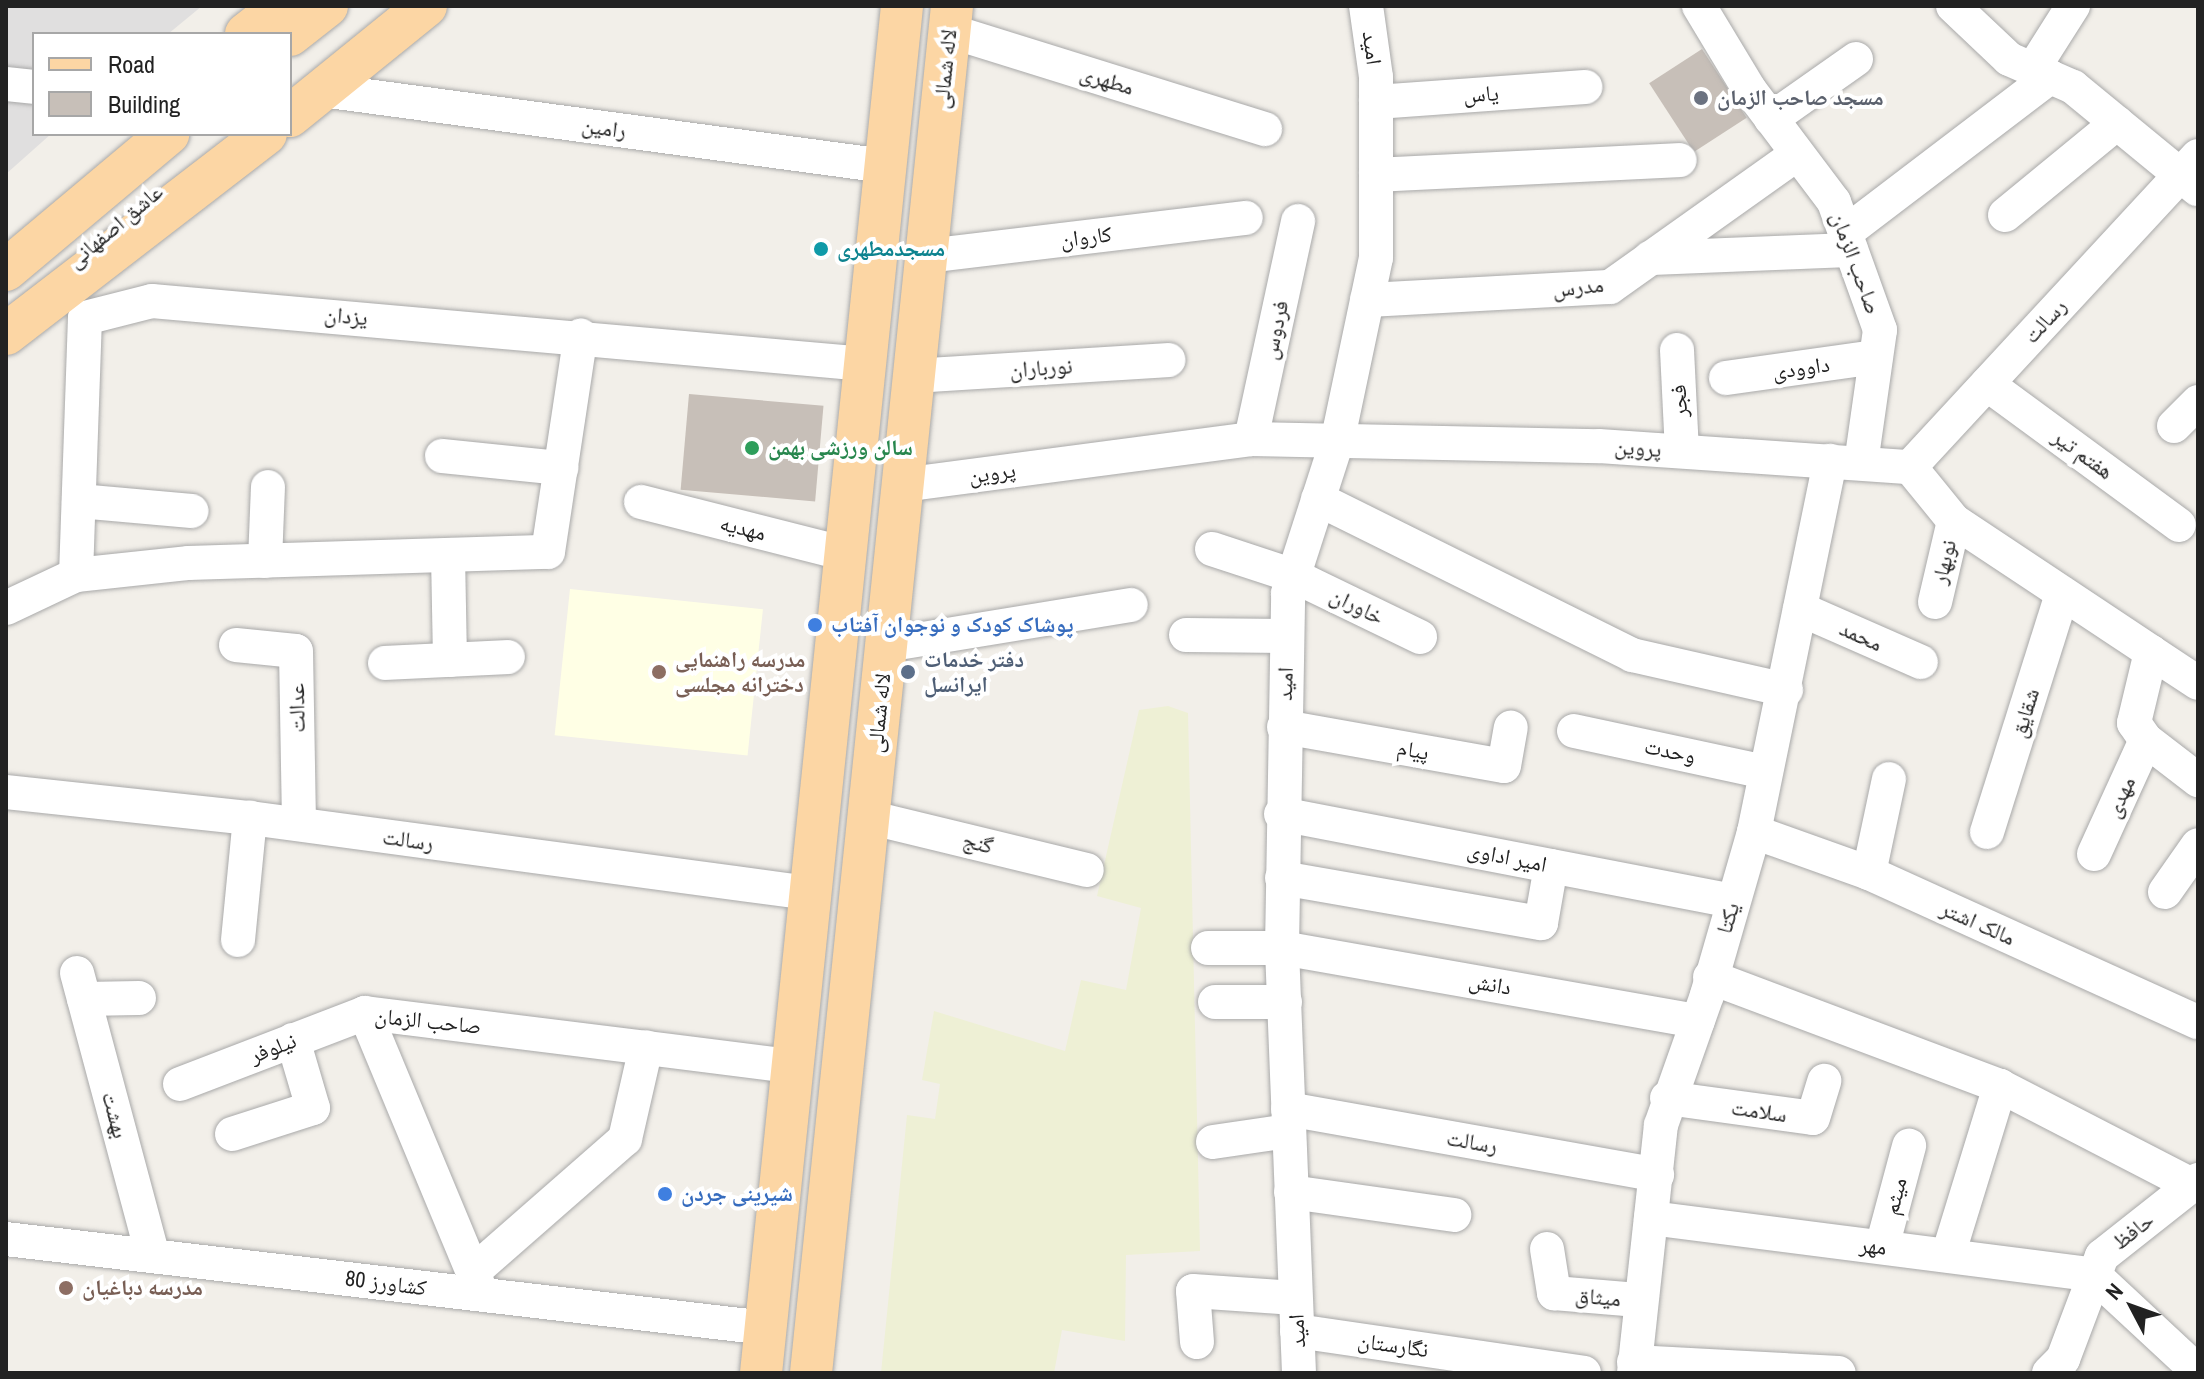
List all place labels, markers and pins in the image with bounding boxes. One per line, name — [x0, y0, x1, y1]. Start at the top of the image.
place label: مسجد صاحب الزمان — [1717, 85, 1884, 111]
marker: مسجد صاحب الزمان — [1692, 89, 1710, 107]
place label: مسجدمطهری — [837, 236, 945, 262]
marker: مسجدمطهری — [812, 240, 830, 258]
place label: سالن ورزشی بهمن — [768, 435, 913, 461]
marker: سالن ورزشی بهمن — [743, 439, 761, 457]
place label: پوشاک کودک و نوجوان آفتاب — [831, 612, 1074, 638]
marker: پوشاک کودک و نوجوان آفتاب — [806, 616, 824, 634]
place label: مدرسه راهنمایی دخترانه مجلسی — [675, 646, 806, 698]
place label: دفتر خدمات ایرانسل — [924, 646, 1024, 698]
marker: مدرسه راهنمایی دخترانه مجلسی — [650, 663, 668, 681]
marker: دفتر خدمات ایرانسل — [899, 663, 917, 681]
place label: شیرینی جردن — [681, 1181, 793, 1207]
marker: شیرینی جردن — [656, 1185, 674, 1203]
place label: مدرسه دباغیان — [82, 1275, 203, 1301]
marker: مدرسه دباغیان — [57, 1279, 75, 1297]

